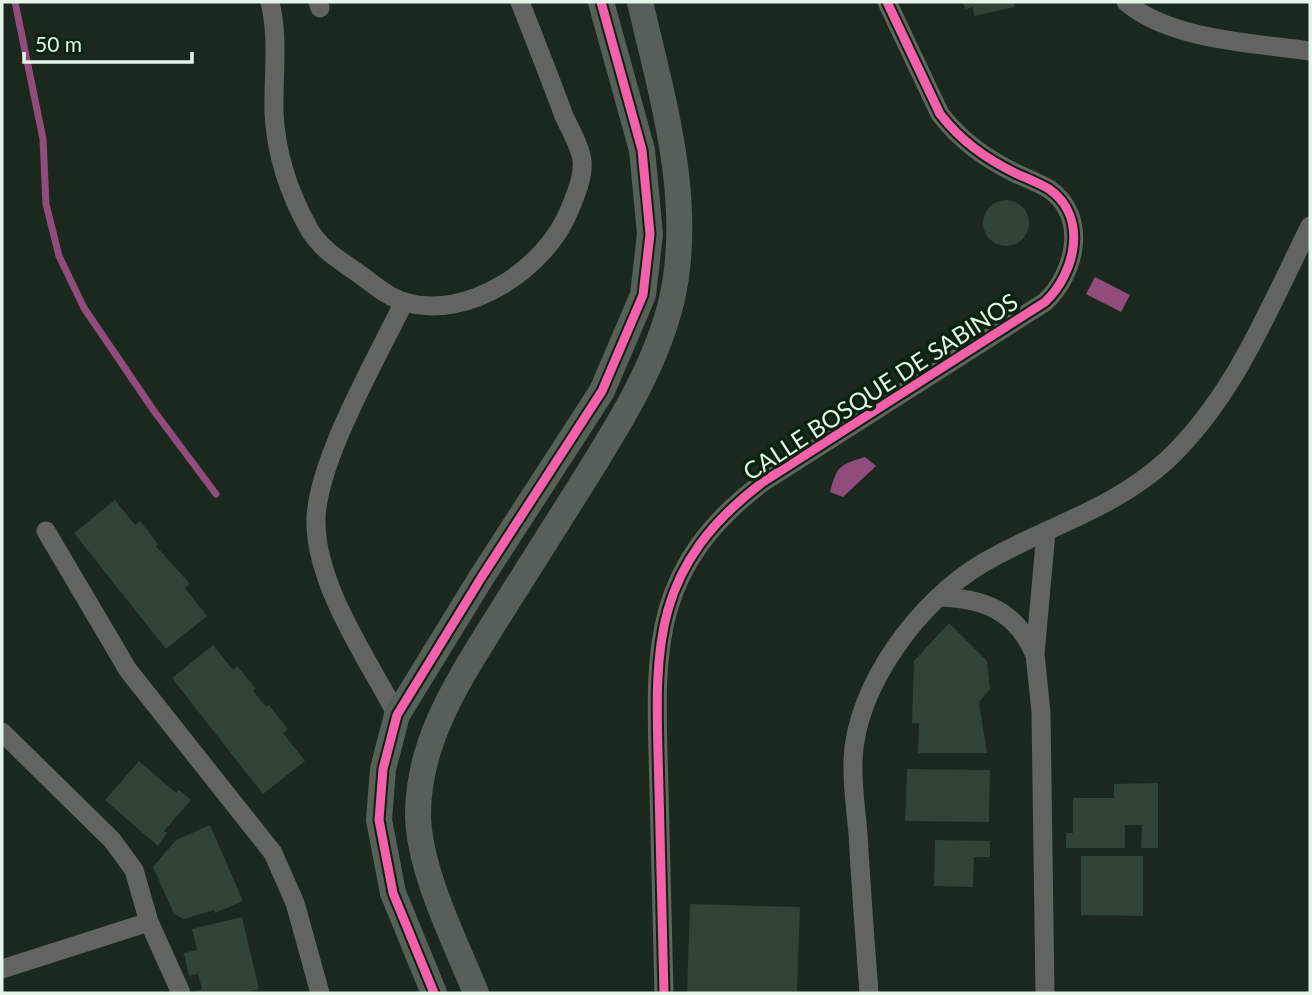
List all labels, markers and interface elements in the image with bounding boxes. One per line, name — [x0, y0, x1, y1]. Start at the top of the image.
scale bar — [24, 21, 192, 65]
text: 50 m — [35, 31, 82, 56]
street label: CALLE BOSQUE DE SABINOS — [737, 286, 1023, 486]

